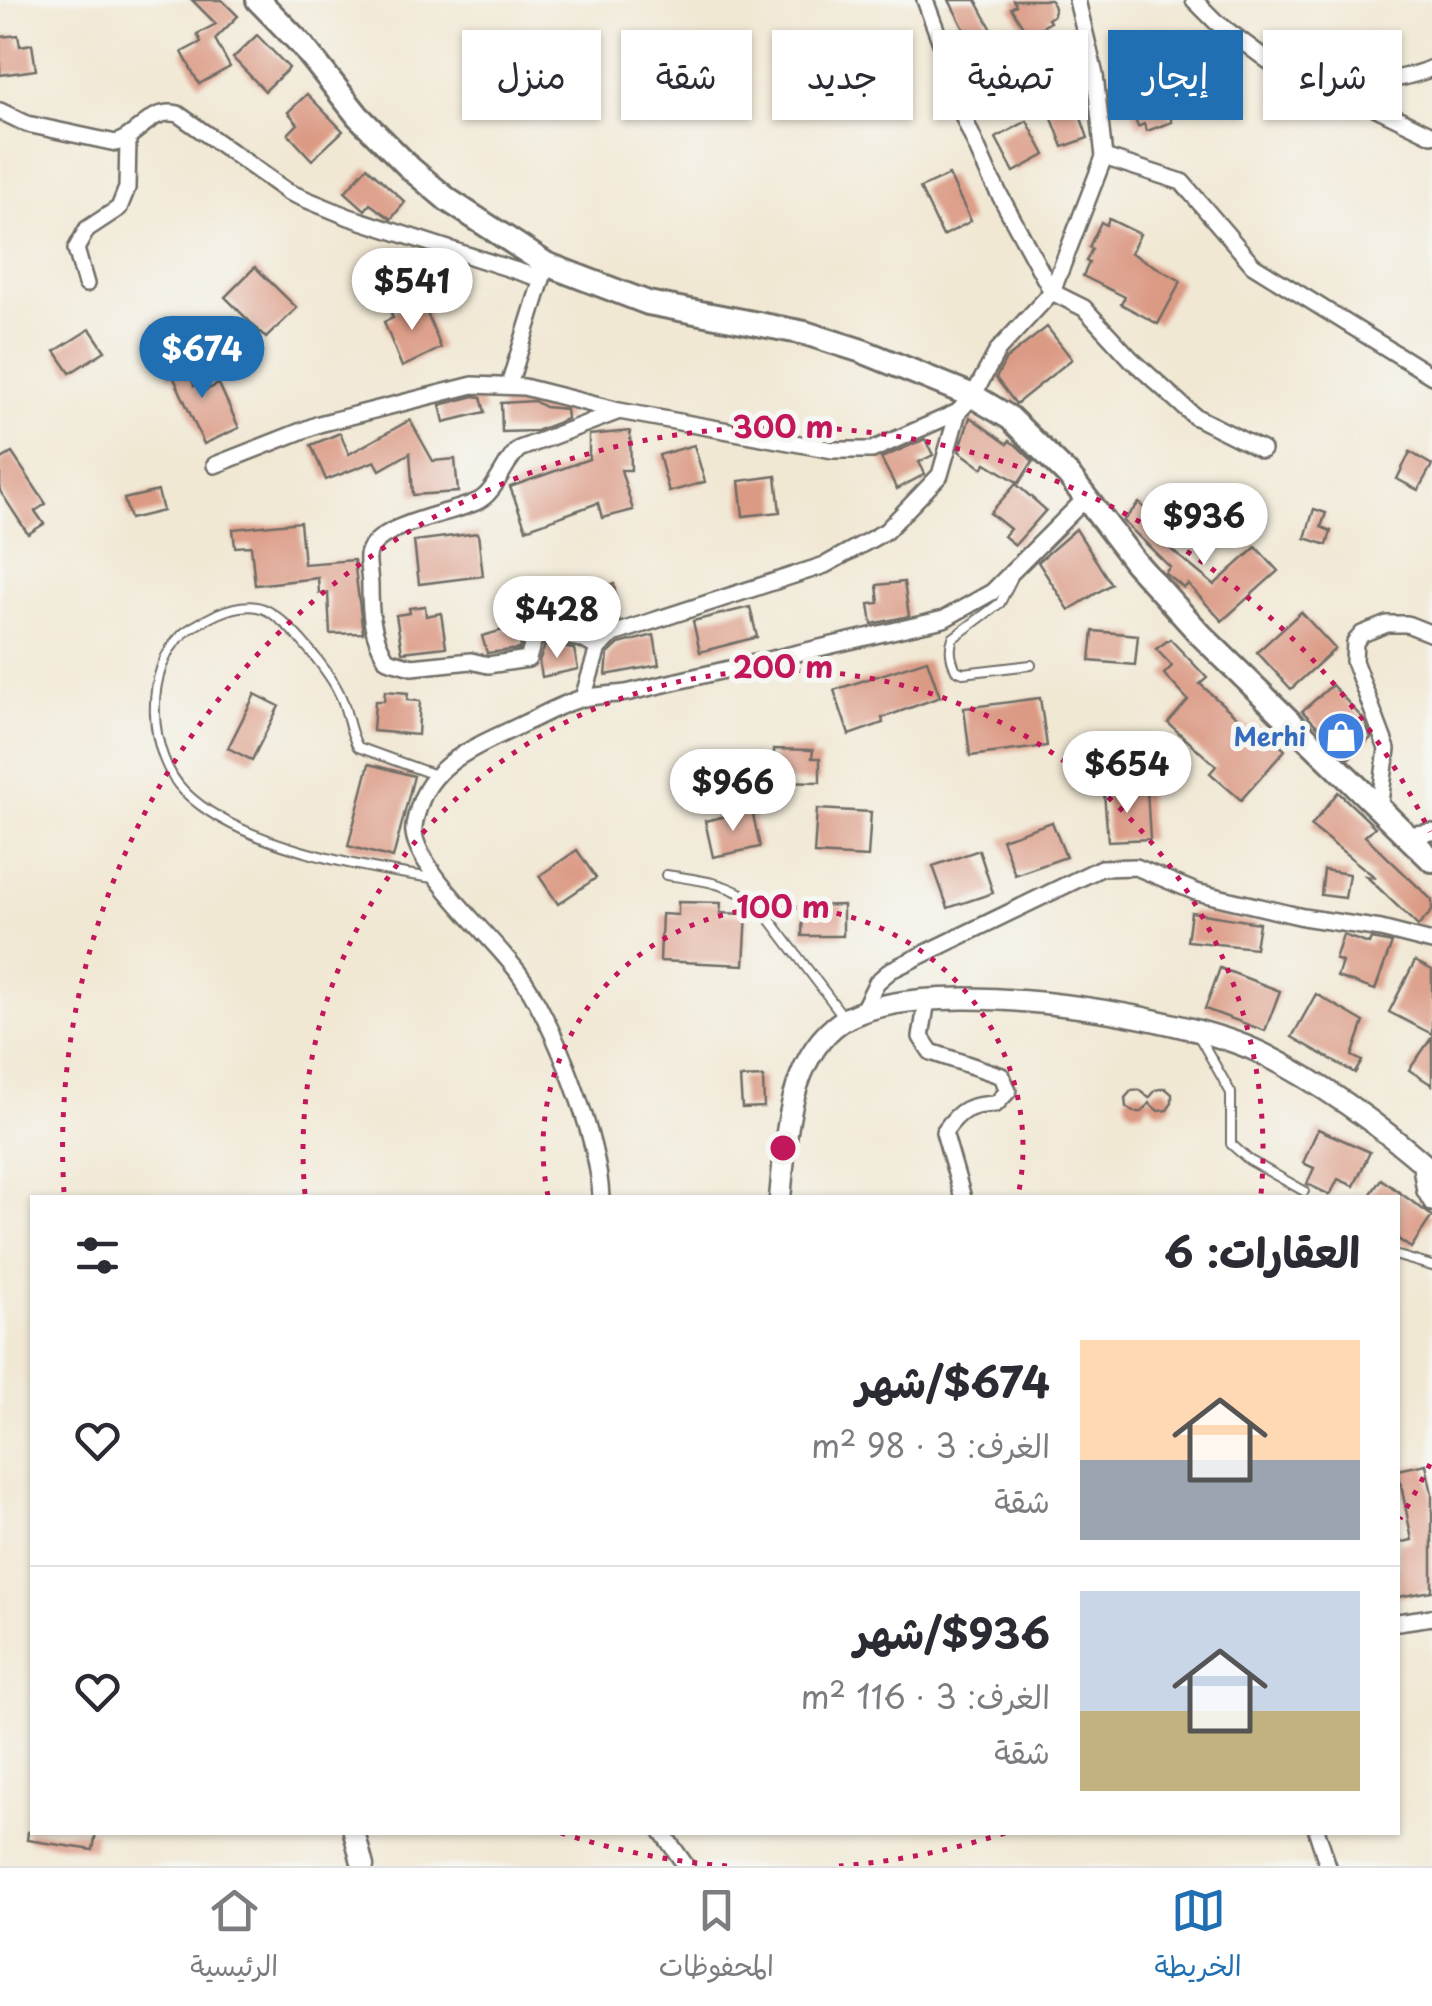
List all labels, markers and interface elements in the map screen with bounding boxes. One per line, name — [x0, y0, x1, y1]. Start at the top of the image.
chip: منزل — [462, 30, 601, 120]
chip: شقة — [621, 30, 752, 120]
chip: جديد — [772, 30, 913, 120]
chip: تصفية — [933, 30, 1088, 120]
chip: إيجار — [1108, 30, 1243, 120]
chip: شراء — [1263, 30, 1402, 120]
pin: $541 — [353, 248, 471, 333]
text: $541 — [374, 256, 450, 304]
pin: $674 — [143, 316, 261, 401]
text: $674 — [161, 324, 243, 372]
text: 300 m — [732, 403, 834, 448]
pin: $936 — [1145, 483, 1263, 568]
text: $936 — [1163, 491, 1245, 539]
pin: $428 — [498, 576, 616, 661]
text: $428 — [515, 584, 599, 632]
text: 200 m — [733, 643, 833, 688]
shop icon: Merhi — [1315, 710, 1367, 762]
place label: Merhi — [1234, 717, 1306, 755]
pin: $654 — [1068, 731, 1186, 816]
text: $654 — [1084, 739, 1170, 787]
pin: $966 — [674, 749, 792, 834]
text: $966 — [692, 757, 774, 805]
text: 100 m — [736, 883, 830, 928]
centre of rings — [765, 1130, 801, 1166]
text: العقارات: 6 — [1164, 1219, 1360, 1282]
icon: filters — [70, 1228, 125, 1283]
text: $674/شهر — [856, 1349, 1050, 1412]
icon: home — [1160, 1380, 1280, 1500]
icon: heart — [70, 1413, 125, 1468]
text: الغرف: 3 · 98 m² — [811, 1421, 1050, 1469]
text: شقة — [994, 1476, 1050, 1524]
text: $936/شهر — [854, 1600, 1050, 1663]
icon: home — [1160, 1631, 1280, 1751]
icon: heart — [70, 1664, 125, 1719]
text: الغرف: 3 · 116 m² — [800, 1672, 1050, 1720]
text: شقة — [994, 1727, 1050, 1775]
tab: الرئيسية — [190, 1883, 278, 1991]
tab: المحفوظات — [659, 1883, 774, 1991]
tab: الخريطة — [1154, 1883, 1242, 1991]

